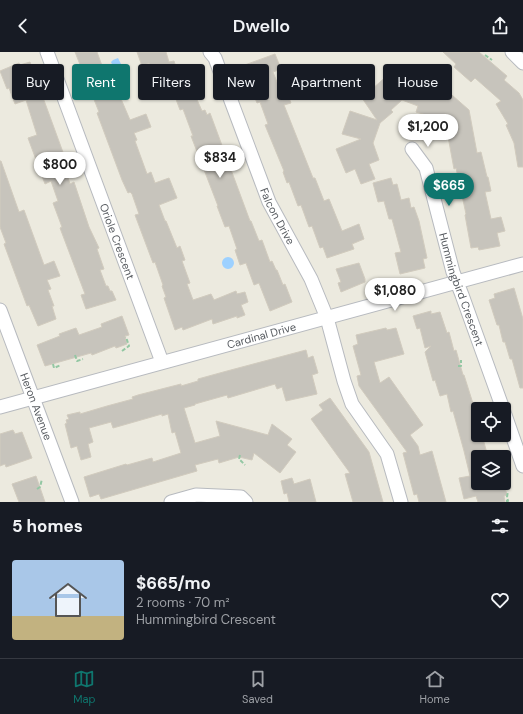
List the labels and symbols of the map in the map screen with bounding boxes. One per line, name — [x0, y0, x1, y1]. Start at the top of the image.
pin: $1,200 — [395, 114, 461, 148]
pin: $834 — [196, 145, 244, 179]
pin: $800 — [36, 152, 84, 186]
pin: $665 — [425, 173, 473, 207]
street label: Falcon Drive — [257, 186, 298, 247]
street label: Oriole Crescent — [97, 201, 138, 281]
street label: Hummingbird Crescent — [436, 231, 487, 348]
pin: $1,080 — [362, 278, 428, 312]
street label: Cardinal Drive — [225, 319, 298, 352]
street label: Heron Avenue — [17, 371, 55, 442]

